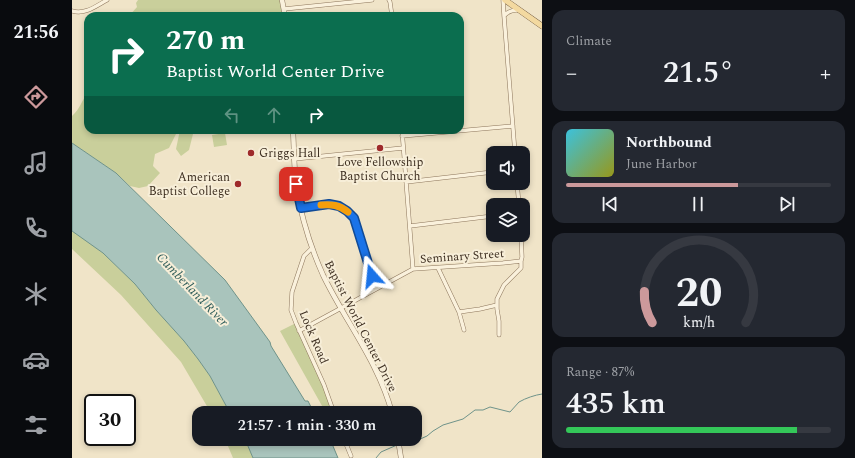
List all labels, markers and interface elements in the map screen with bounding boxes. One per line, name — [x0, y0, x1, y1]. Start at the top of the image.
text: 21:56 — [13, 19, 59, 46]
text: 270 m — [166, 19, 245, 62]
icon: right — [100, 28, 152, 80]
text: Climate — [566, 31, 612, 51]
text: 21.5° — [663, 50, 734, 96]
text: − — [566, 57, 577, 90]
text: + — [820, 57, 831, 90]
text: Baptist World Center Drive — [166, 58, 384, 85]
icon: directions — [22, 83, 50, 111]
icon: left — [221, 104, 243, 126]
icon: ahead — [263, 104, 285, 126]
icon: right — [305, 104, 327, 126]
text: Northbound — [626, 131, 712, 154]
marker: Love Fellowship Baptist Church — [375, 143, 385, 153]
place label: Griggs Hall — [259, 144, 320, 163]
map controls — [486, 146, 530, 242]
button: sound — [486, 146, 530, 190]
marker: Griggs Hall — [246, 148, 256, 158]
icon: music — [22, 149, 50, 177]
place label: Love Fellowship Baptist Church — [337, 153, 424, 186]
text: June Harbor — [626, 154, 697, 174]
pin — [279, 167, 313, 201]
place label: American Baptist College — [149, 168, 230, 201]
icon: arrive — [285, 173, 307, 195]
marker: American Baptist College — [233, 179, 243, 189]
icon: previous — [599, 193, 621, 215]
icon: pause — [687, 193, 709, 215]
icon: next — [776, 193, 798, 215]
button: layers — [486, 198, 530, 242]
icon: phone — [22, 214, 50, 242]
street label: Seminary Street — [419, 244, 505, 269]
water label: Cumberland River — [152, 248, 233, 332]
position arrow — [351, 255, 393, 297]
street label: Baptist World Center Drive — [319, 257, 402, 396]
text: 20 — [675, 261, 722, 324]
icon: climate — [22, 280, 50, 308]
street label: Lock Road — [294, 307, 333, 367]
text: km/h — [682, 311, 715, 333]
icon: car — [22, 346, 50, 374]
text: Range · 87% — [566, 362, 634, 382]
text: 435 km — [566, 381, 666, 427]
speed limit sign: 30 — [84, 394, 136, 446]
icon: filters — [22, 411, 50, 439]
text: 21:57 · 1 min · 330 m — [238, 414, 376, 437]

